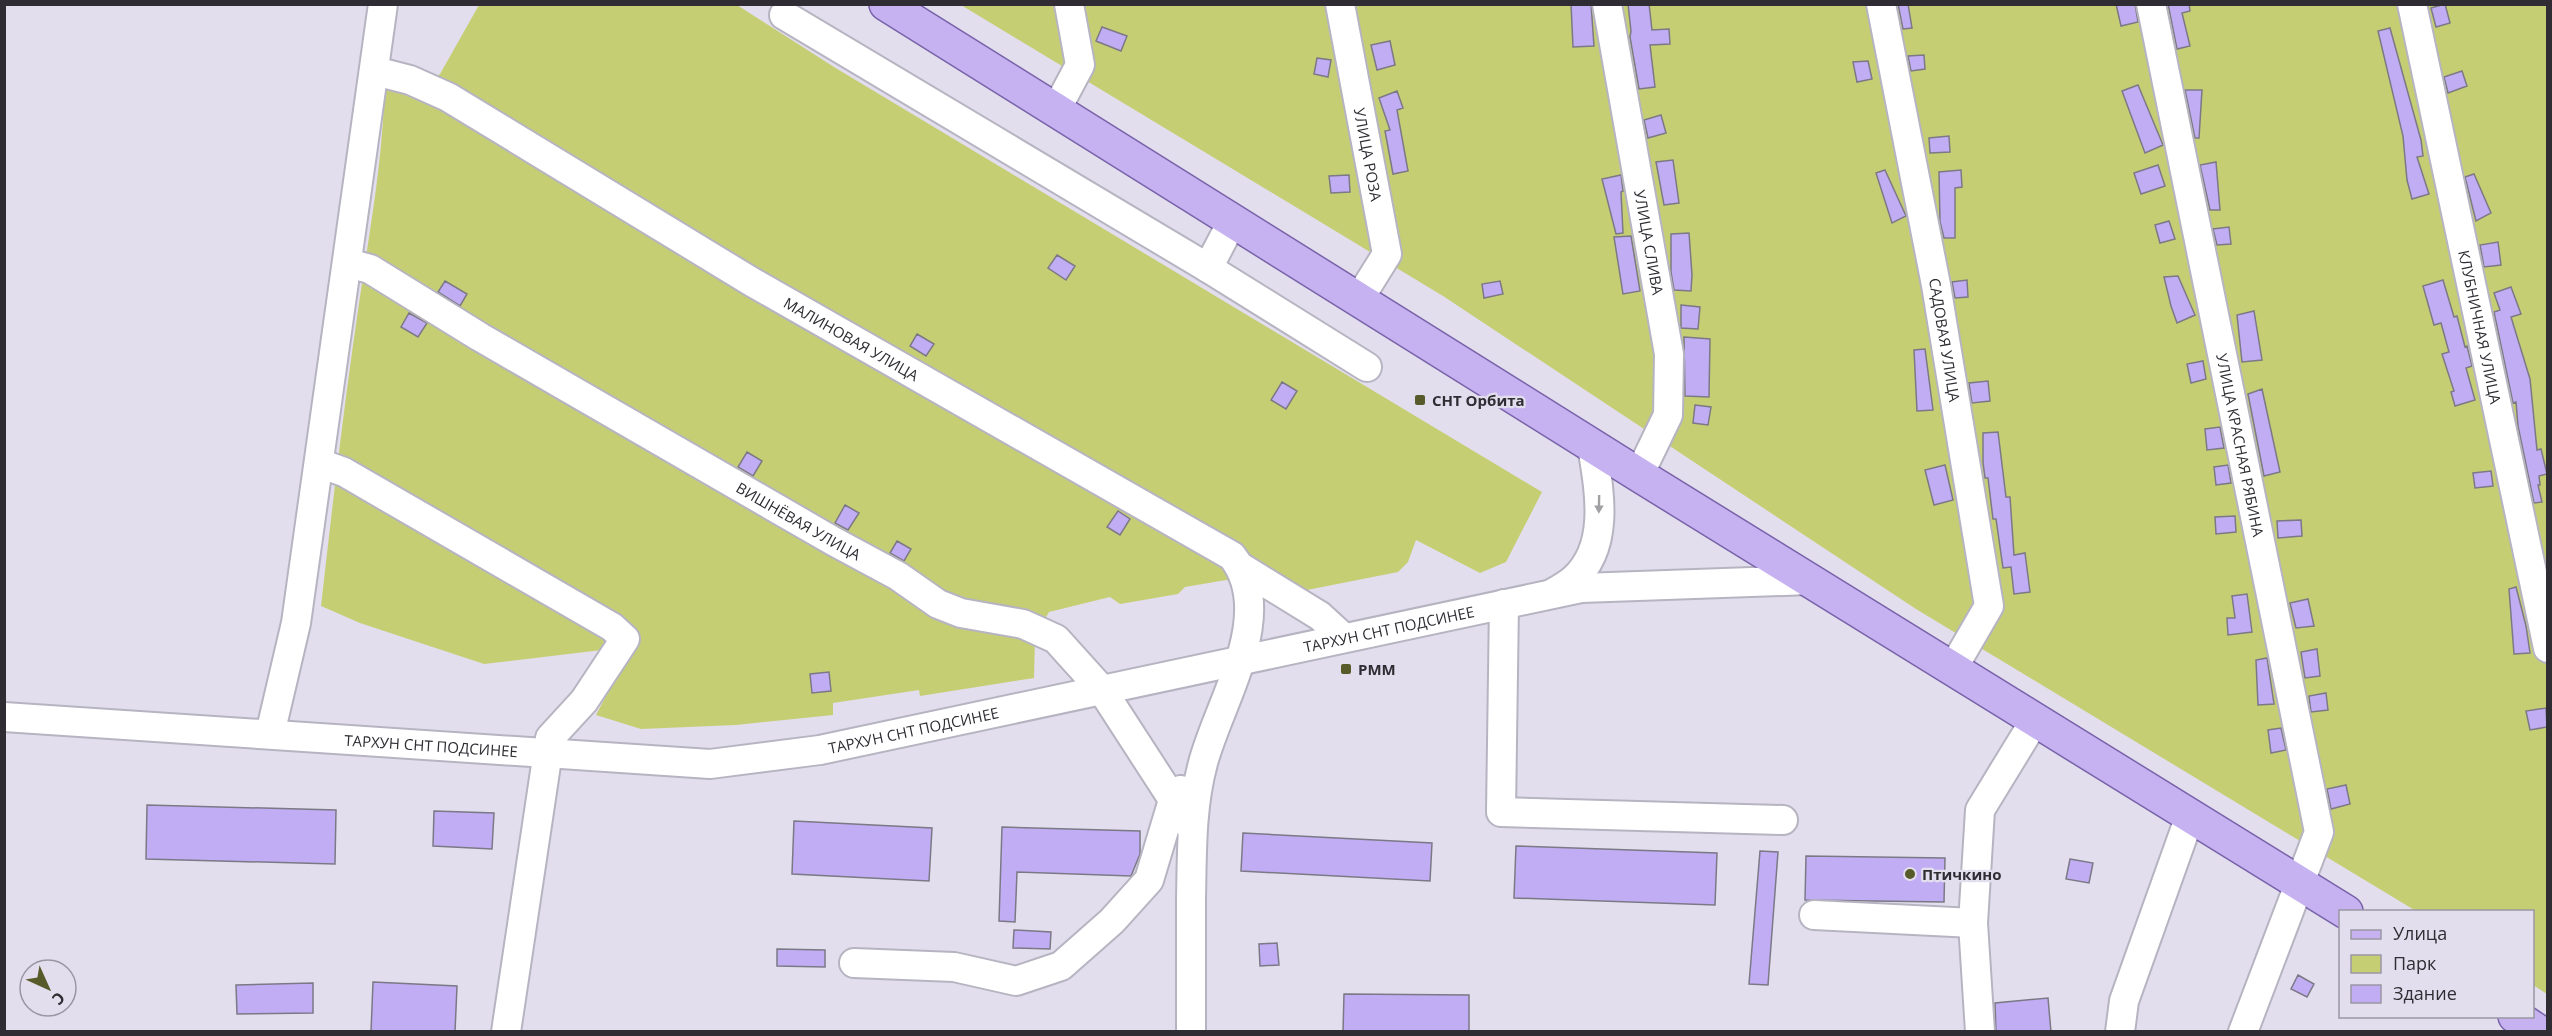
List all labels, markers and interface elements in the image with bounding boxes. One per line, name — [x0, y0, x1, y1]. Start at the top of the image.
street label: УЛИЦА РОЗА — [1350, 106, 1387, 203]
street label: УЛИЦА СЛИВА — [1630, 188, 1668, 297]
street label: КЛУБНИЧНАЯ УЛИЦА — [2454, 248, 2506, 406]
street label: САДОВАЯ УЛИЦА — [1925, 276, 1965, 404]
street label: МАЛИНОВАЯ УЛИЦА — [780, 292, 923, 385]
street label: УЛИЦА КРАСНАЯ РЯБИНА — [2212, 352, 2269, 539]
place label: СНТ Орбита — [1432, 390, 1525, 410]
marker: СНТ Орбита — [1413, 393, 1427, 407]
street label: ВИШНЁВАЯ УЛИЦА — [733, 477, 865, 564]
one-way arrow — [1594, 494, 1604, 513]
street label: ТАРХУН СНТ ПОДСИНЕЕ — [1302, 601, 1476, 657]
place label: РММ — [1358, 659, 1396, 679]
marker: РММ — [1339, 662, 1353, 676]
street label: ТАРХУН СНТ ПОДСИНЕЕ — [826, 702, 1001, 758]
street label: ТАРХУН СНТ ПОДСИНЕЕ — [344, 730, 518, 761]
place label: Птичкино — [1922, 864, 2001, 884]
marker: Птичкино — [1903, 867, 1917, 881]
legend — [2339, 910, 2534, 1018]
text: Улица — [2393, 921, 2447, 945]
text: Парк — [2393, 951, 2437, 975]
north arrow — [18, 958, 78, 1018]
text: Здание — [2393, 981, 2457, 1005]
text: С — [47, 987, 70, 1010]

